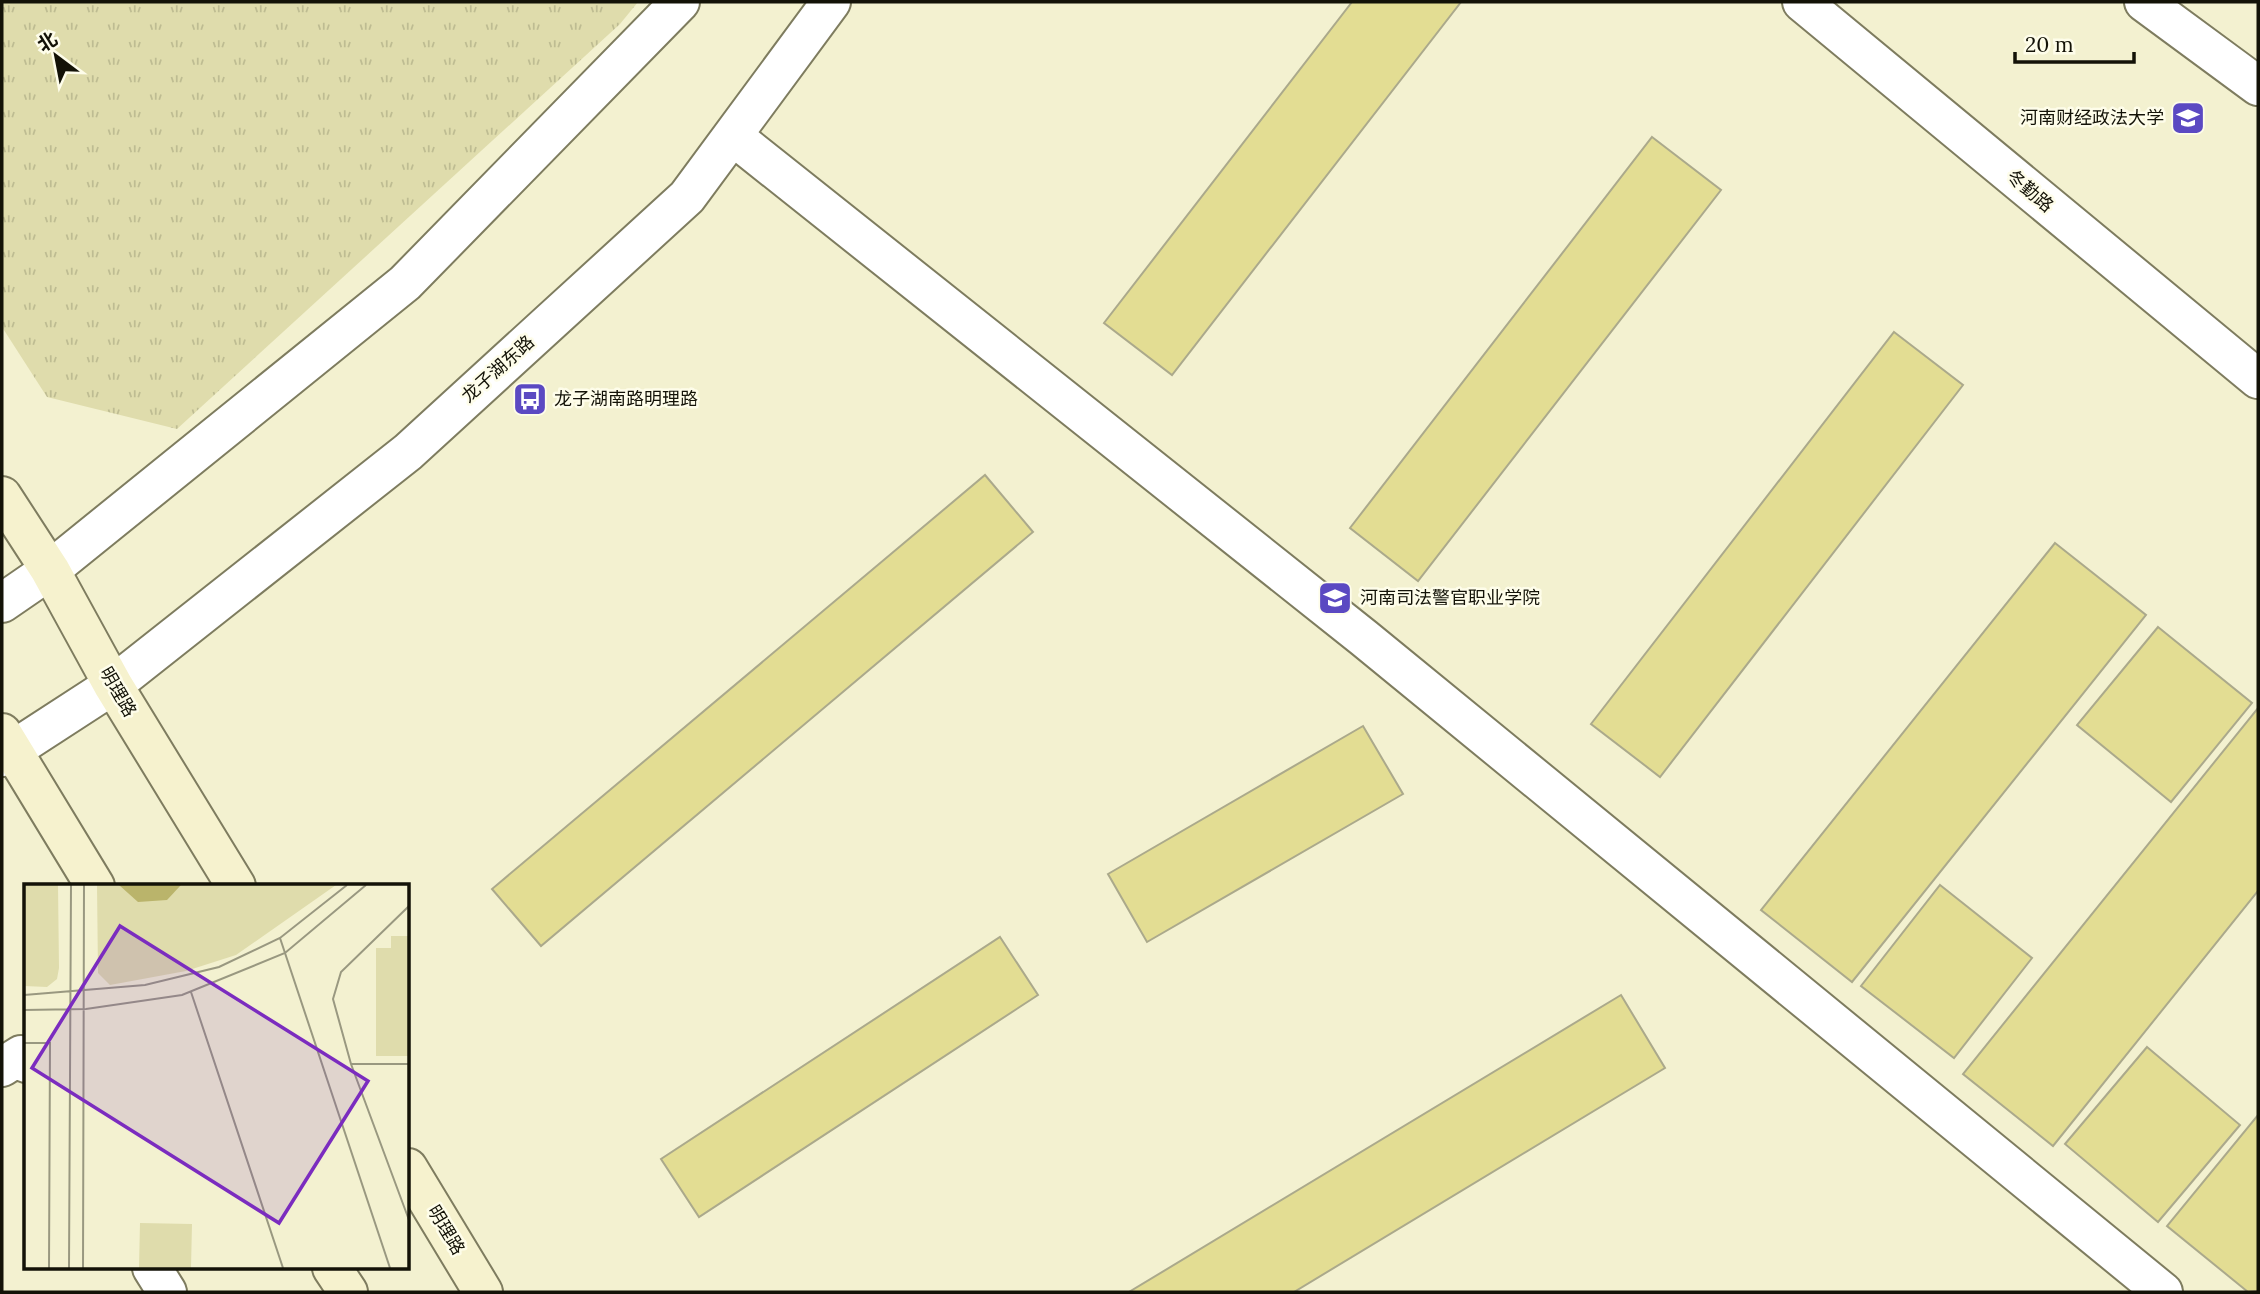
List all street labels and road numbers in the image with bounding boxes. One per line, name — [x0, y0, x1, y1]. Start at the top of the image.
street label: 冬勤路 — [2002, 164, 2058, 217]
street label: 龙子湖东路 — [457, 330, 539, 407]
street label: 明理路 — [95, 663, 142, 721]
street label: 明理路 — [423, 1201, 470, 1259]

